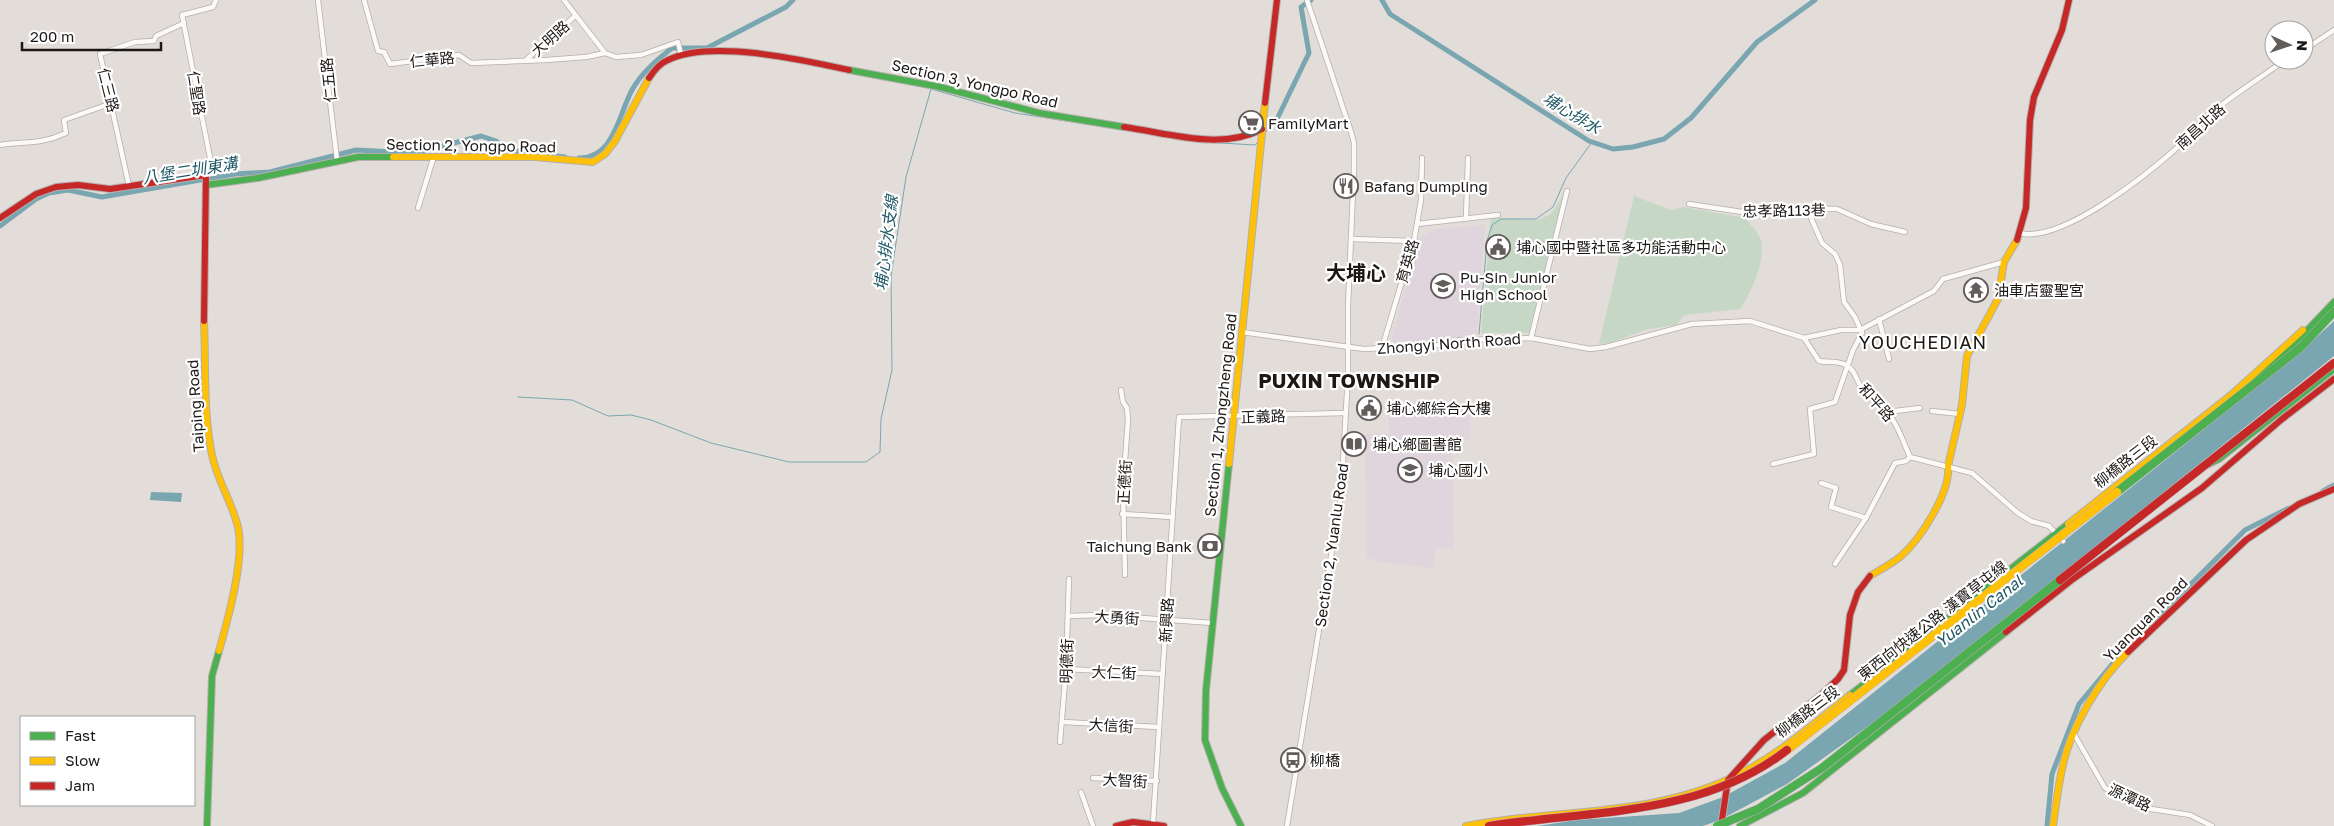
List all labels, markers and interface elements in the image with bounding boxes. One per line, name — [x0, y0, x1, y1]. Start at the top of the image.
street label: 大明路 — [527, 16, 573, 60]
scale bar — [22, 20, 161, 52]
north arrow — [2264, 20, 2314, 70]
text: 200 m — [30, 27, 74, 45]
text: N — [2294, 40, 2311, 51]
street label: 仁華路 — [409, 48, 455, 70]
street label: Section 3, Yongpo Road — [890, 55, 1060, 111]
street label: 仁五路 — [317, 57, 339, 103]
street label: 仁三路 — [95, 66, 123, 114]
street label: 仁聖路 — [185, 69, 209, 117]
water label: 埔心排水 — [1539, 88, 1605, 139]
street label: 南昌北路 — [2172, 99, 2228, 153]
supermarket icon: FamilyMart — [1238, 110, 1264, 136]
place label: FamilyMart — [1268, 114, 1349, 132]
street label: Section 2, Yongpo Road — [386, 135, 556, 155]
water label: 八堡二圳東溝 — [141, 152, 241, 187]
restaurant icon: Bafang Dumpling — [1333, 173, 1359, 199]
place label: Bafang Dumpling — [1364, 177, 1488, 195]
water label: 埔心排水支線 — [870, 192, 902, 292]
street label: 忠孝路113巷 — [1742, 200, 1826, 220]
public building icon: 埔心國中暨社區多功能活動中心 — [1485, 234, 1511, 260]
street label: 育英路 — [1392, 237, 1422, 285]
place label: 埔心國中暨社區多功能活動中心 — [1516, 238, 1726, 256]
district label: 大埔心 — [1326, 260, 1386, 284]
place label: Pu-Sin Junior High School — [1460, 268, 1557, 303]
school or university icon: Pu-Sin Junior High School — [1430, 273, 1456, 299]
temple icon: 油車店靈聖宮 — [1963, 277, 1989, 303]
place label: 油車店靈聖宮 — [1994, 281, 2084, 299]
street label: Section 1, Zhongzheng Road — [1200, 313, 1240, 517]
street label: Zhongyi North Road — [1376, 329, 1522, 357]
district label: YOUCHEDIAN — [1859, 331, 1987, 353]
street label: Taiping Road — [183, 359, 207, 453]
district label: PUXIN TOWNSHIP — [1258, 368, 1440, 392]
street label: 和平路 — [1855, 379, 1899, 425]
public building icon: 埔心鄉綜合大樓 — [1356, 395, 1382, 421]
place label: 埔心鄉綜合大樓 — [1386, 399, 1491, 417]
street label: 正義路 — [1240, 406, 1286, 426]
library icon: 埔心鄉圖書館 — [1341, 431, 1367, 457]
street label: 柳橋路三段 — [2090, 431, 2160, 491]
place label: 埔心鄉圖書館 — [1372, 435, 1462, 453]
school or university icon: 埔心國小 — [1397, 457, 1423, 483]
street label: 正德街 — [1114, 459, 1134, 505]
place label: 埔心國小 — [1428, 461, 1488, 479]
street label: Section 2, Yuanlu Road — [1311, 462, 1351, 628]
bank icon: Taichung Bank — [1197, 533, 1223, 559]
place label: Taichung Bank — [1087, 537, 1193, 555]
street label: 東西向快速公路 漢寶草屯線 — [1854, 556, 2010, 684]
water label: Yuanlin Canal — [1931, 570, 2027, 651]
street label: Yuanquan Road — [2099, 573, 2191, 665]
street label: 新興路 — [1156, 597, 1176, 643]
street label: 大勇街 — [1094, 607, 1140, 627]
street label: 明德街 — [1056, 638, 1076, 684]
street label: 大仁街 — [1091, 662, 1137, 682]
street label: 柳橋路三段 — [1772, 681, 1842, 741]
street label: 大信街 — [1088, 715, 1134, 735]
legend — [20, 716, 195, 806]
text: Fast — [65, 726, 96, 744]
bus stop icon: 柳橋 — [1280, 747, 1306, 773]
text: Slow — [65, 751, 100, 769]
place label: 柳橋 — [1310, 751, 1340, 769]
street label: 大智街 — [1102, 770, 1148, 790]
text: Jam — [65, 776, 95, 794]
street label: 源潭路 — [2106, 779, 2154, 815]

